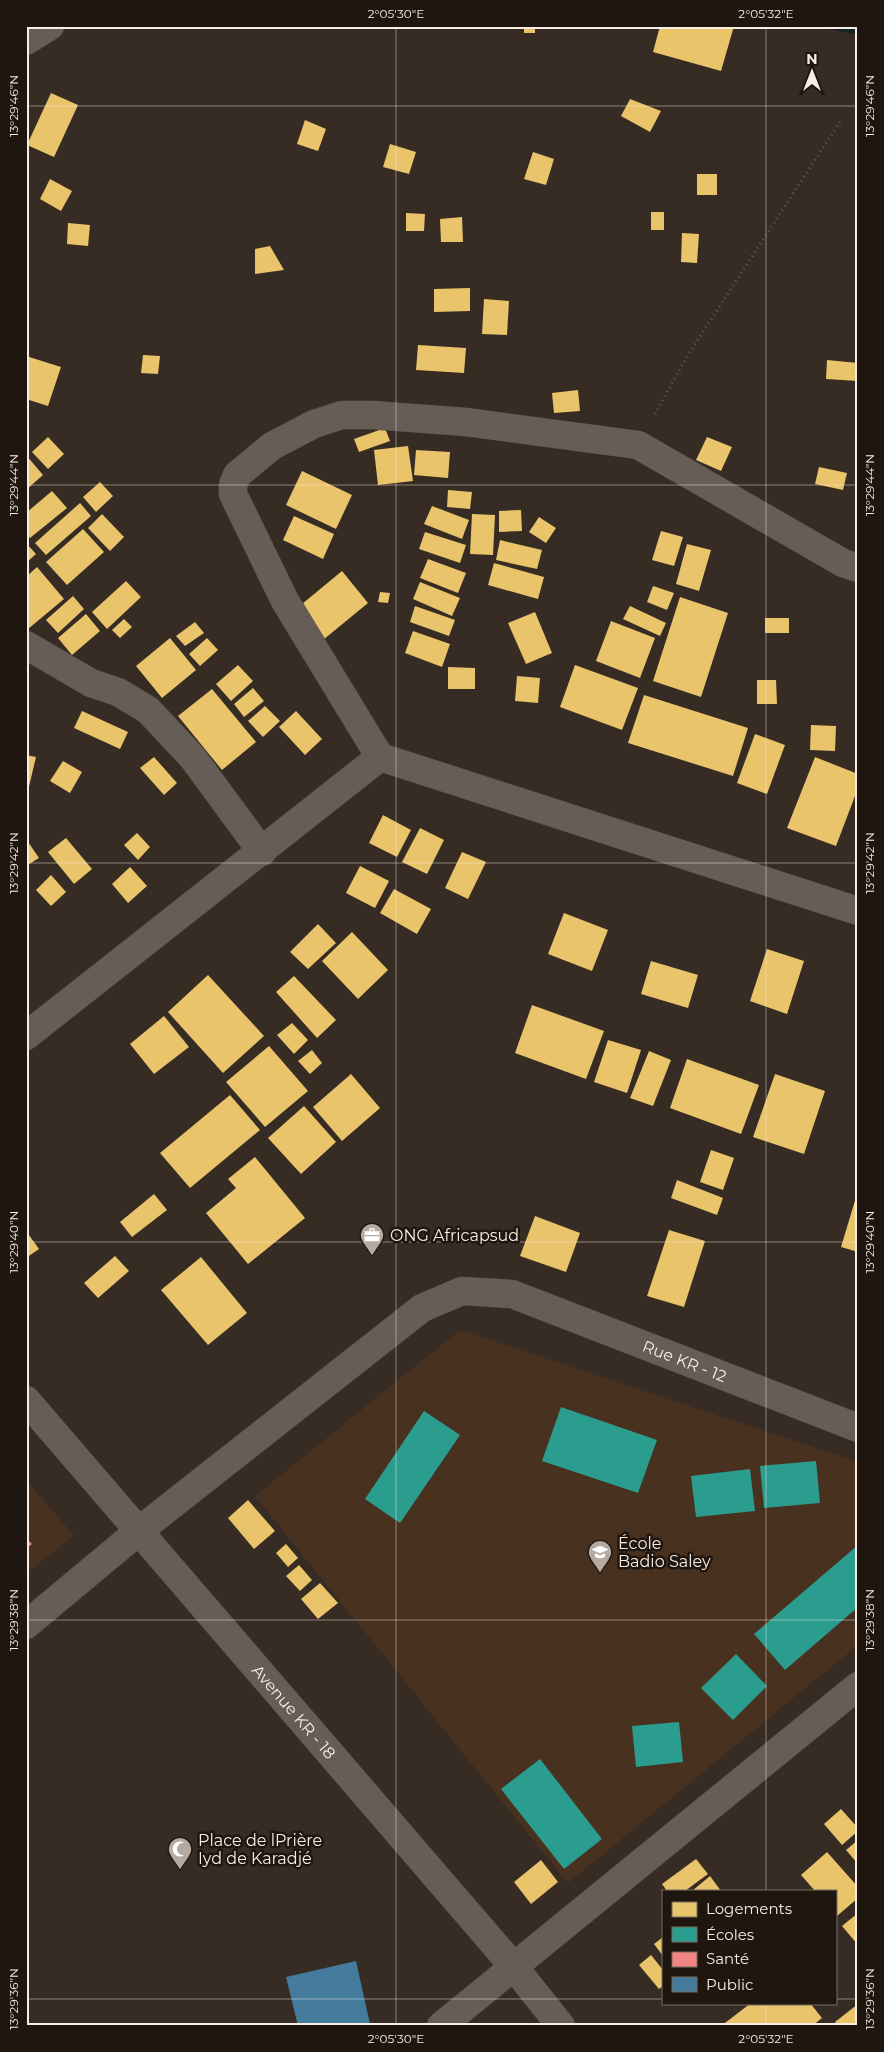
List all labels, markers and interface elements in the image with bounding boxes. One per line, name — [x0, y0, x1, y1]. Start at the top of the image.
text: 2°05'30"E — [368, 6, 424, 21]
text: 2°05'32"E — [738, 6, 794, 21]
north arrow — [786, 48, 836, 98]
text: N — [806, 50, 818, 68]
text: 13°29'46"N — [6, 75, 21, 137]
text: 13°29'46"N — [862, 75, 877, 137]
text: 13°29'44"N — [6, 454, 21, 516]
text: 13°29'44"N — [862, 454, 877, 516]
text: 13°29'42"N — [6, 832, 21, 894]
text: 13°29'42"N — [862, 832, 877, 894]
text: 13°29'40"N — [6, 1211, 21, 1273]
text: 13°29'40"N — [862, 1211, 877, 1273]
office icon: ONG Africapsud — [359, 1222, 385, 1256]
place label: ONG Africapsud — [390, 1226, 519, 1245]
street label: Rue KR - 12 — [640, 1336, 729, 1386]
place label: École Badio Saley — [618, 1534, 711, 1571]
school or university icon: École Badio Saley — [587, 1539, 613, 1573]
text: 13°29'38"N — [6, 1589, 21, 1651]
text: 13°29'38"N — [862, 1589, 877, 1651]
street label: Avenue KR - 18 — [248, 1661, 340, 1762]
place label: Place de lPrière Iyd de Karadjé — [198, 1831, 322, 1868]
mosque icon: Place de lPrière Iyd de Karadjé — [167, 1836, 193, 1870]
legend — [662, 1890, 836, 2004]
text: Logements — [706, 1899, 792, 1918]
text: Écoles — [706, 1925, 754, 1944]
text: Santé — [706, 1949, 749, 1968]
text: 13°29'36"N — [6, 1968, 21, 2030]
text: 13°29'36"N — [862, 1968, 877, 2030]
text: Public — [706, 1975, 754, 1994]
text: 2°05'30"E — [368, 2031, 424, 2046]
text: 2°05'32"E — [738, 2031, 794, 2046]

